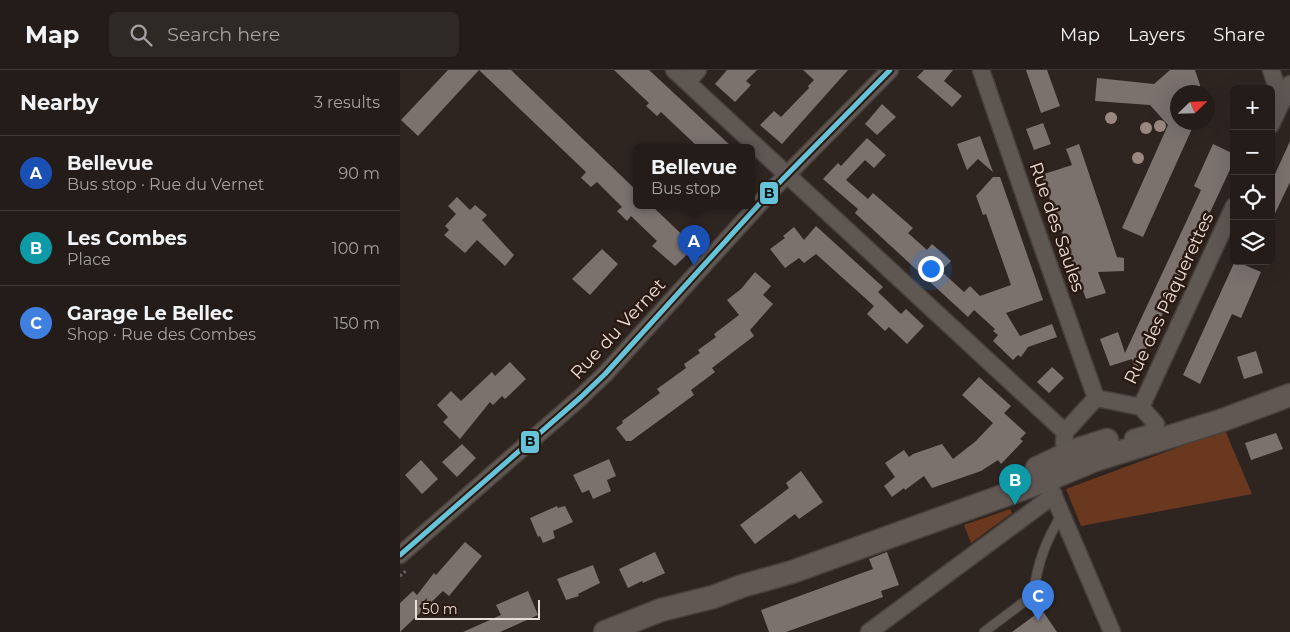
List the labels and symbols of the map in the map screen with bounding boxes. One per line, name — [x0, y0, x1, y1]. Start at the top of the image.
north arrow — [1170, 85, 1215, 130]
street label: Rue des Saules — [1025, 159, 1090, 295]
line badge: B — [759, 181, 779, 205]
text: B — [764, 184, 775, 202]
street label: Rue des Pâquerettes — [1119, 208, 1219, 388]
pin: A — [678, 225, 710, 266]
your location — [918, 256, 944, 282]
street label: Rue du Vernet — [566, 274, 670, 384]
line badge: B — [520, 430, 540, 454]
text: B — [525, 432, 536, 450]
pin: B — [999, 464, 1031, 505]
pin: C — [1022, 580, 1054, 621]
scale bar — [415, 597, 540, 620]

